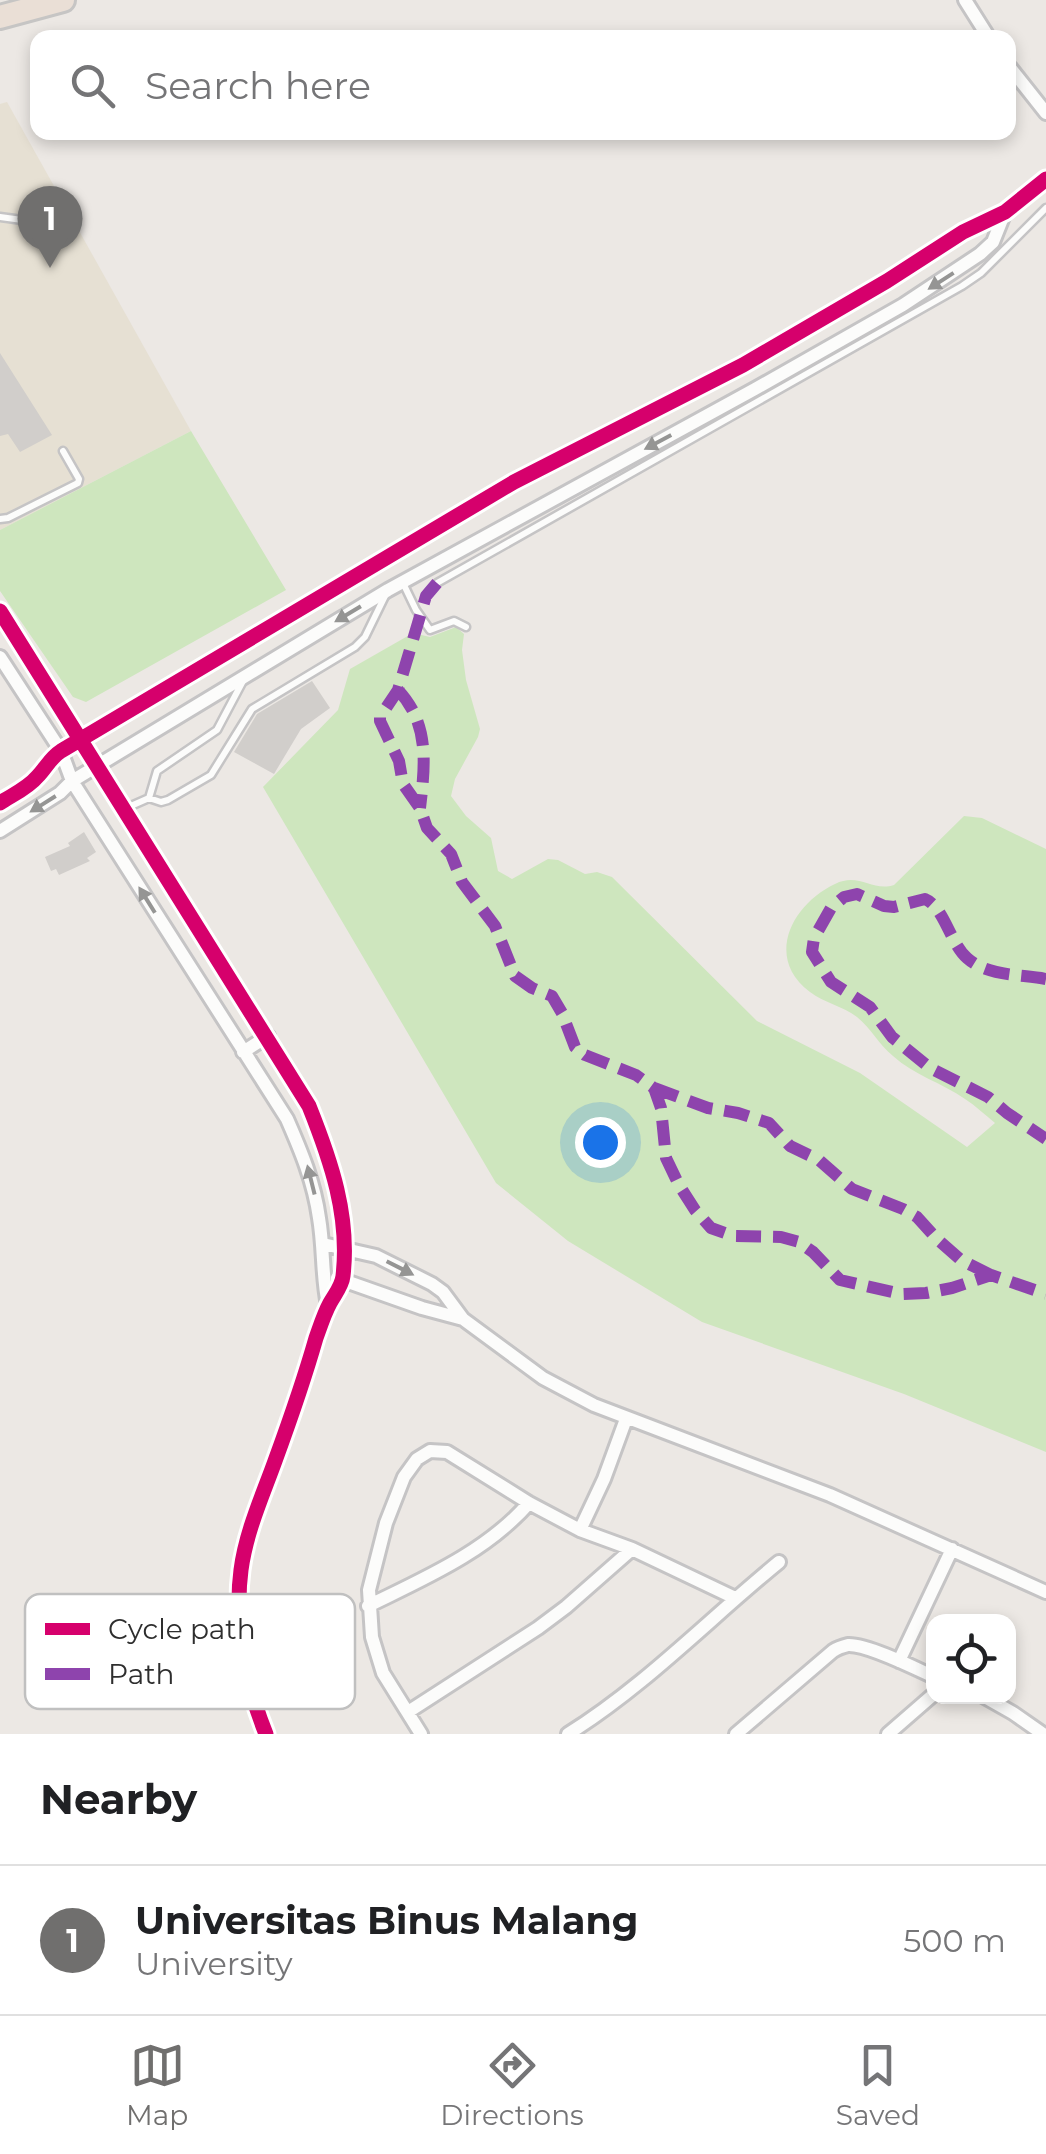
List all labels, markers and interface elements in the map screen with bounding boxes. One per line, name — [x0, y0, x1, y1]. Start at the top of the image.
search box — [30, 30, 1016, 140]
icon: search — [65, 58, 120, 113]
text: Search here — [145, 62, 371, 109]
pin: 1 — [18, 186, 82, 268]
one-way arrow — [927, 271, 954, 289]
one-way arrow — [644, 433, 673, 450]
one-way arrow — [334, 605, 362, 622]
one-way arrow — [29, 794, 56, 813]
one-way arrow — [138, 887, 157, 914]
your location — [575, 1117, 626, 1168]
one-way arrow — [303, 1164, 318, 1195]
one-way arrow — [386, 1259, 415, 1276]
legend — [25, 1594, 355, 1709]
text: Cycle path — [108, 1612, 256, 1646]
map controls — [926, 1614, 1016, 1704]
button: locate — [926, 1614, 1016, 1704]
text: Path — [108, 1657, 175, 1691]
text: Nearby — [40, 1773, 197, 1825]
text: Universitas Binus Malang — [135, 1897, 638, 1944]
text: 1 — [66, 1921, 79, 1960]
text: 500 m — [903, 1921, 1006, 1960]
text: University — [135, 1944, 293, 1983]
tab: Map — [126, 2038, 188, 2132]
tab: Directions — [440, 2038, 584, 2132]
tab: Saved — [836, 2038, 920, 2132]

